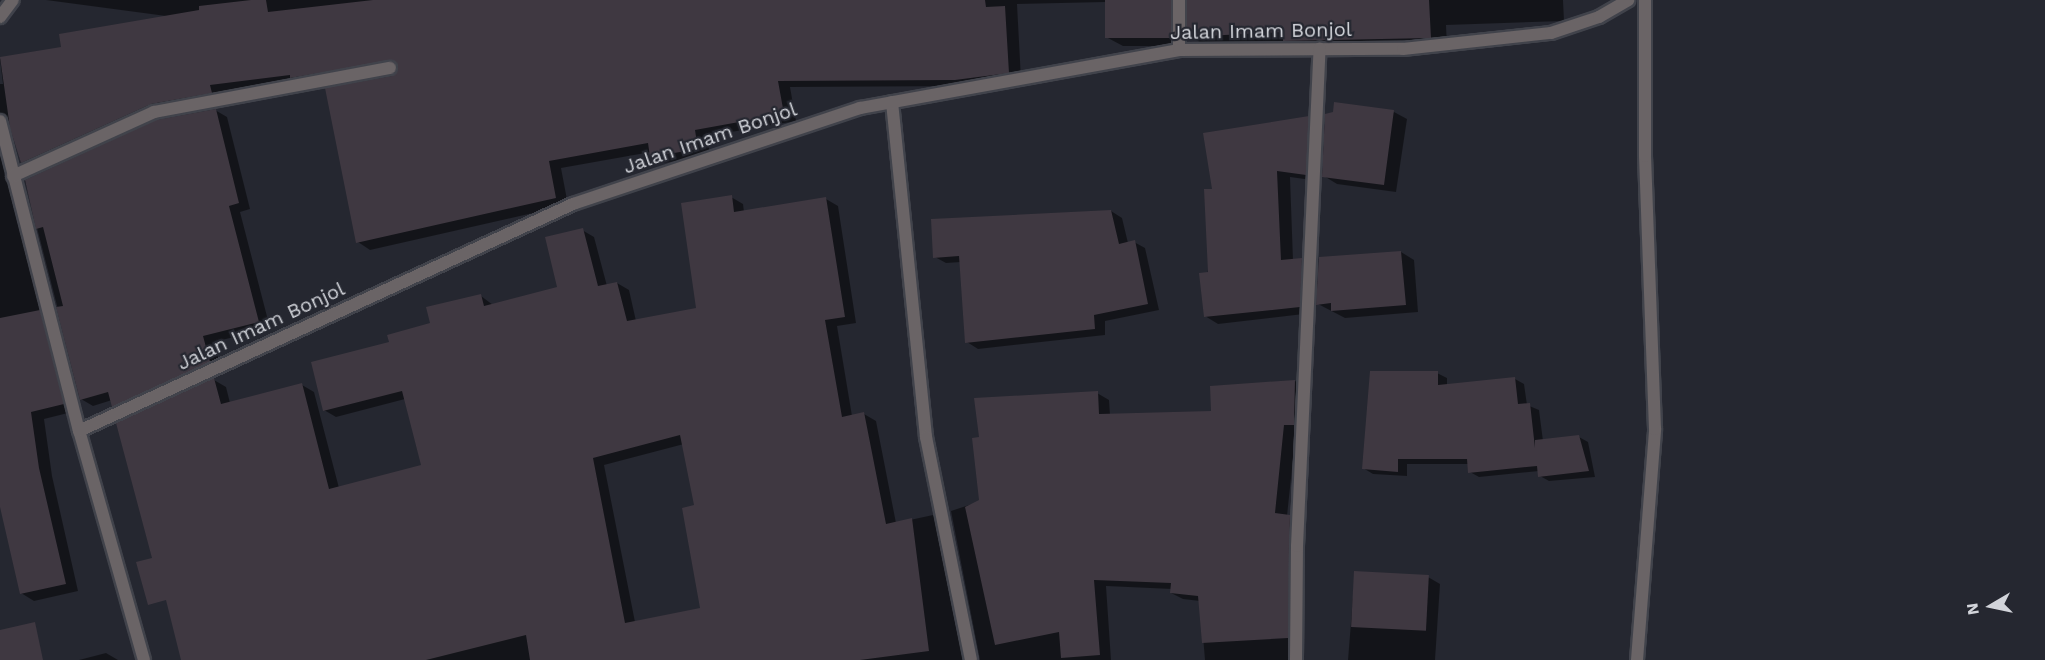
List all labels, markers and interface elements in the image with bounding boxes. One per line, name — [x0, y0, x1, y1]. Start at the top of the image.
street label: Jalan Imam Bonjol — [1170, 17, 1352, 45]
street label: Jalan Imam Bonjol — [620, 97, 800, 179]
street label: Jalan Imam Bonjol — [174, 277, 348, 375]
north arrow — [1961, 576, 2021, 636]
text: N — [1962, 602, 1983, 616]

